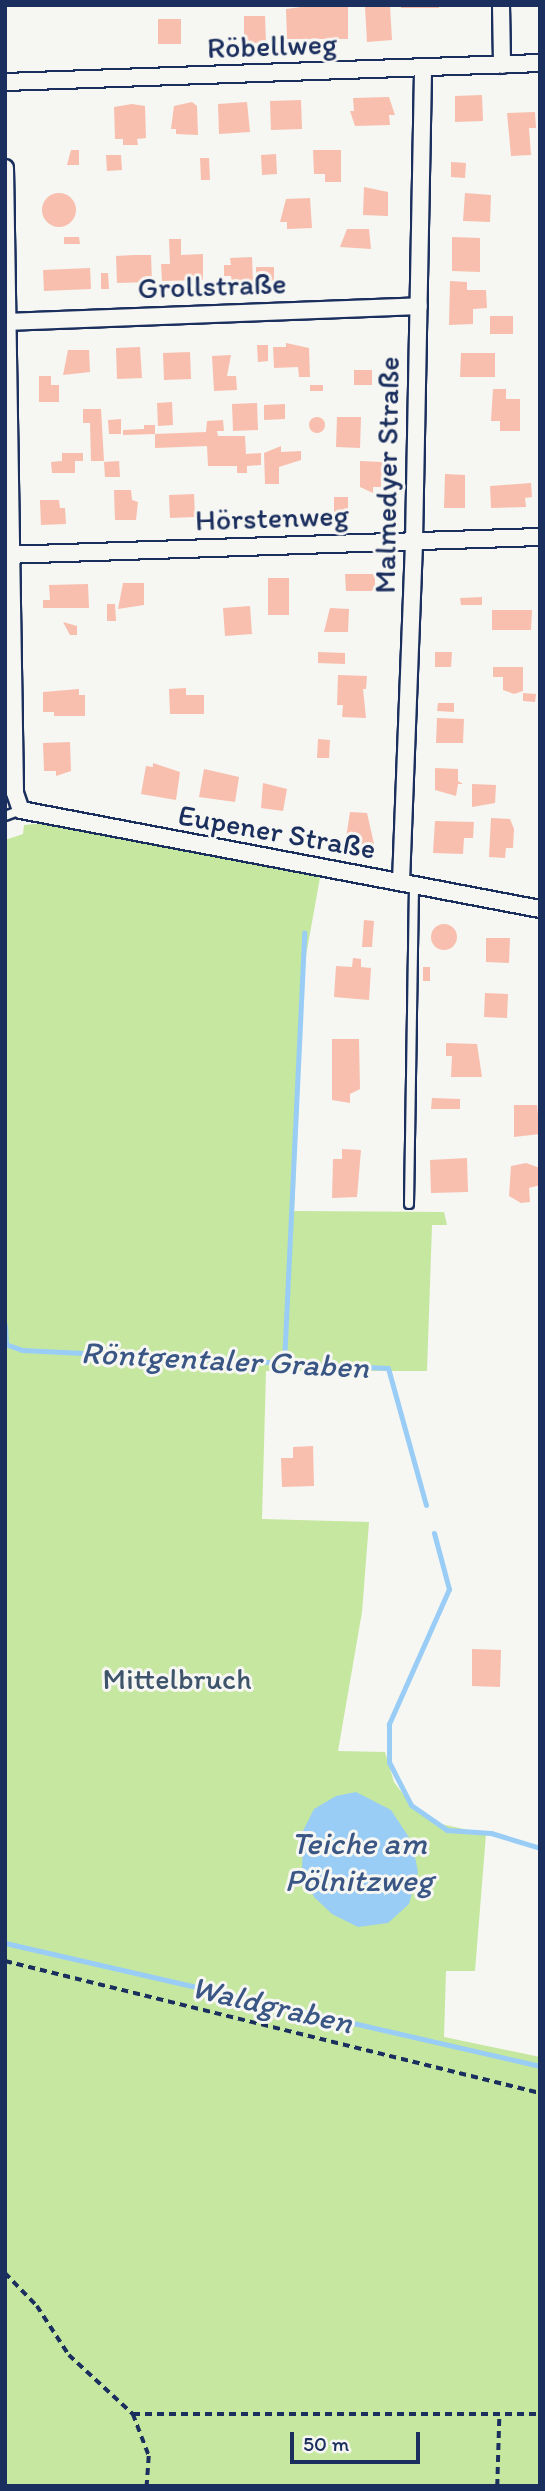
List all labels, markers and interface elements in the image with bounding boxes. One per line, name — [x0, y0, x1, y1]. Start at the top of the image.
street label: Röbellweg — [206, 26, 338, 66]
street label: Grollstraße — [137, 265, 287, 307]
street label: Malmedyer Straße — [367, 356, 407, 594]
street label: Hörstenweg — [194, 497, 350, 539]
street label: Eupener Straße — [175, 797, 379, 867]
water label: Röntgentaler Graben — [80, 1333, 370, 1387]
park label: Mittelbruch — [103, 1661, 251, 1697]
water label: Teiche am Pölnitzweg — [285, 1825, 433, 1900]
water label: Waldgraben — [188, 1968, 356, 2042]
scale bar — [293, 2418, 422, 2462]
text: 50 m — [303, 2431, 349, 2456]

